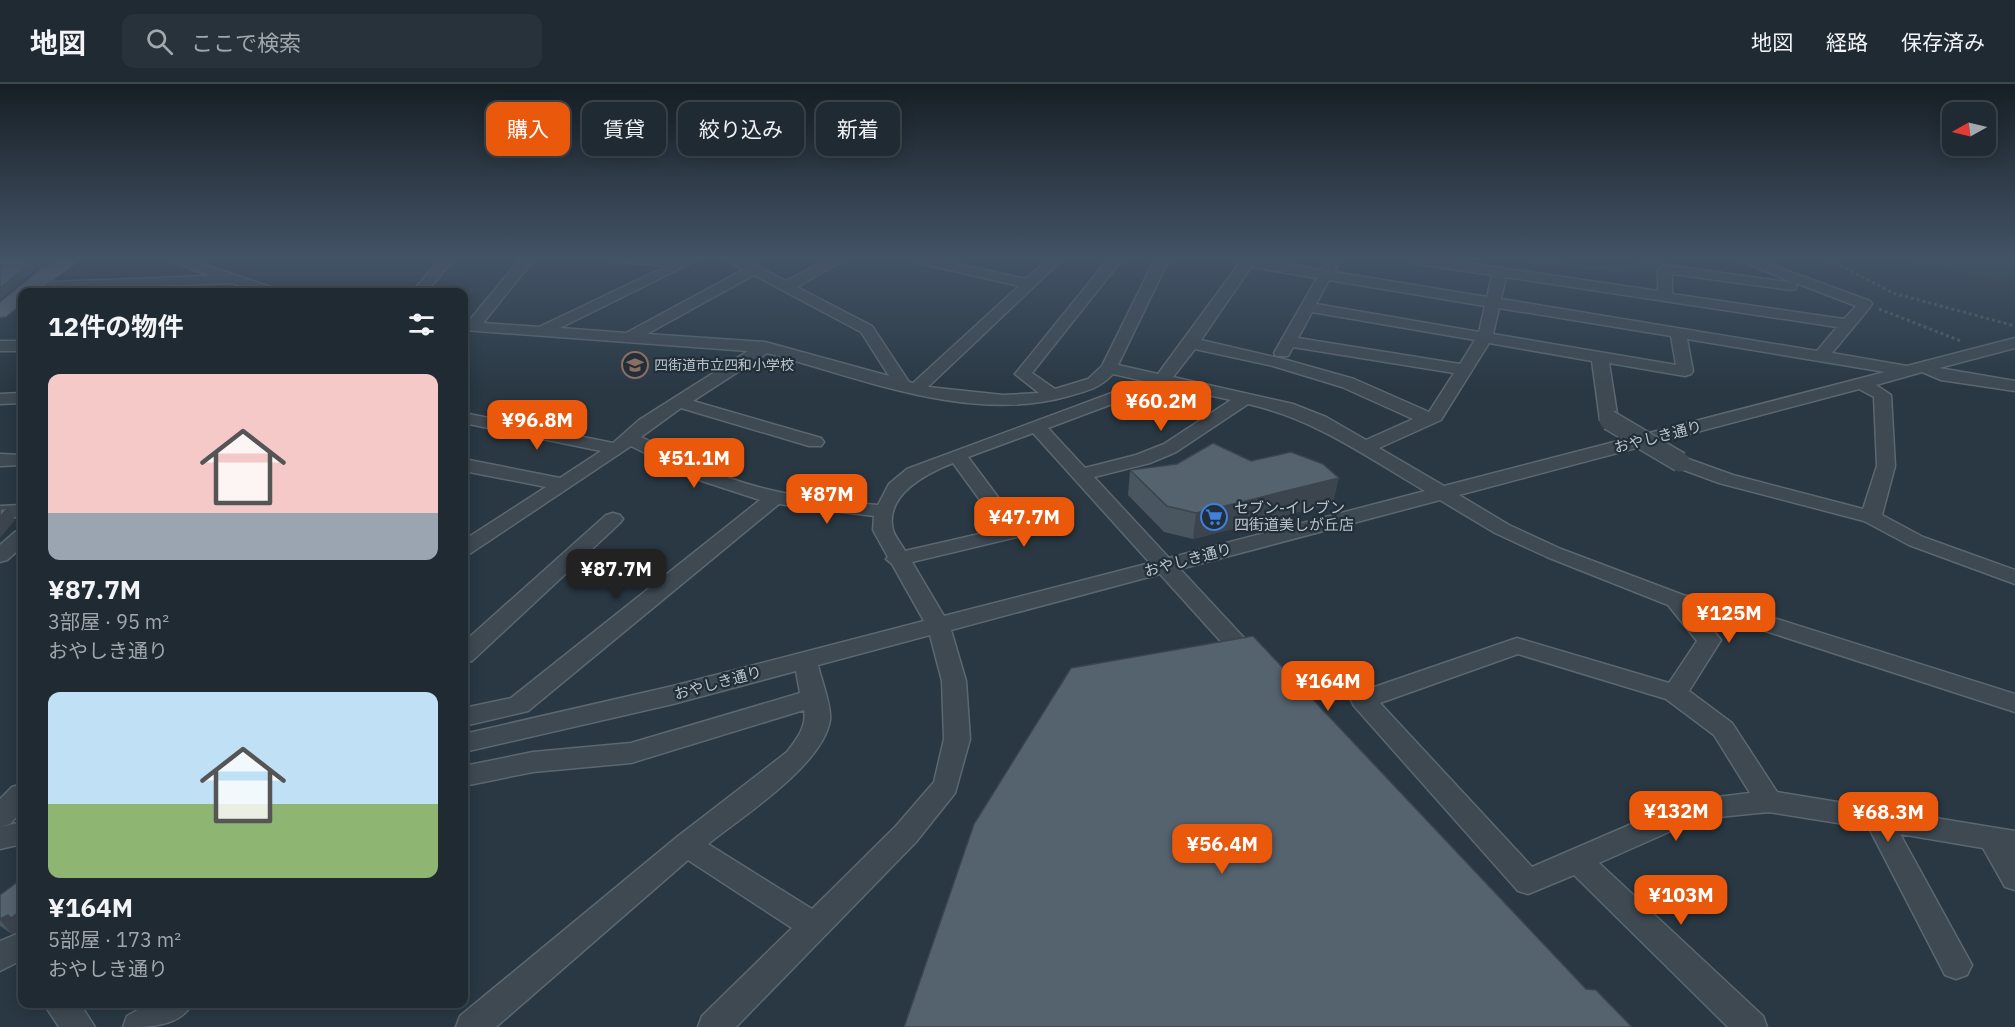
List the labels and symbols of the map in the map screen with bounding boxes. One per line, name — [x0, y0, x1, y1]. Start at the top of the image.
north arrow — [1942, 102, 1996, 156]
school or university icon: 四街道市立四和小学校 — [620, 350, 650, 380]
place label: 四街道市立四和小学校 — [654, 356, 794, 374]
pin: ¥60.2M — [1112, 381, 1210, 432]
pin: ¥96.8M — [488, 400, 586, 451]
street label: おやしき通り — [1612, 416, 1704, 457]
pin: ¥51.1M — [645, 438, 743, 489]
pin: ¥87M — [791, 474, 863, 525]
pin: ¥47.7M — [975, 497, 1073, 548]
place label: セブン-イレブン 四街道美しが丘店 — [1234, 498, 1354, 534]
supermarket icon: セブン-イレブン 四街道美しが丘店 — [1199, 502, 1229, 532]
street label: おやしき通り — [1142, 539, 1234, 580]
pin: ¥87.7M — [567, 549, 665, 600]
pin: ¥125M — [1687, 593, 1771, 644]
pin: ¥164M — [1286, 661, 1370, 712]
street label: おやしき通り — [672, 662, 764, 703]
pin: ¥132M — [1634, 791, 1718, 842]
pin: ¥68.3M — [1839, 792, 1937, 843]
pin: ¥56.4M — [1173, 824, 1271, 875]
pin: ¥103M — [1639, 875, 1723, 926]

